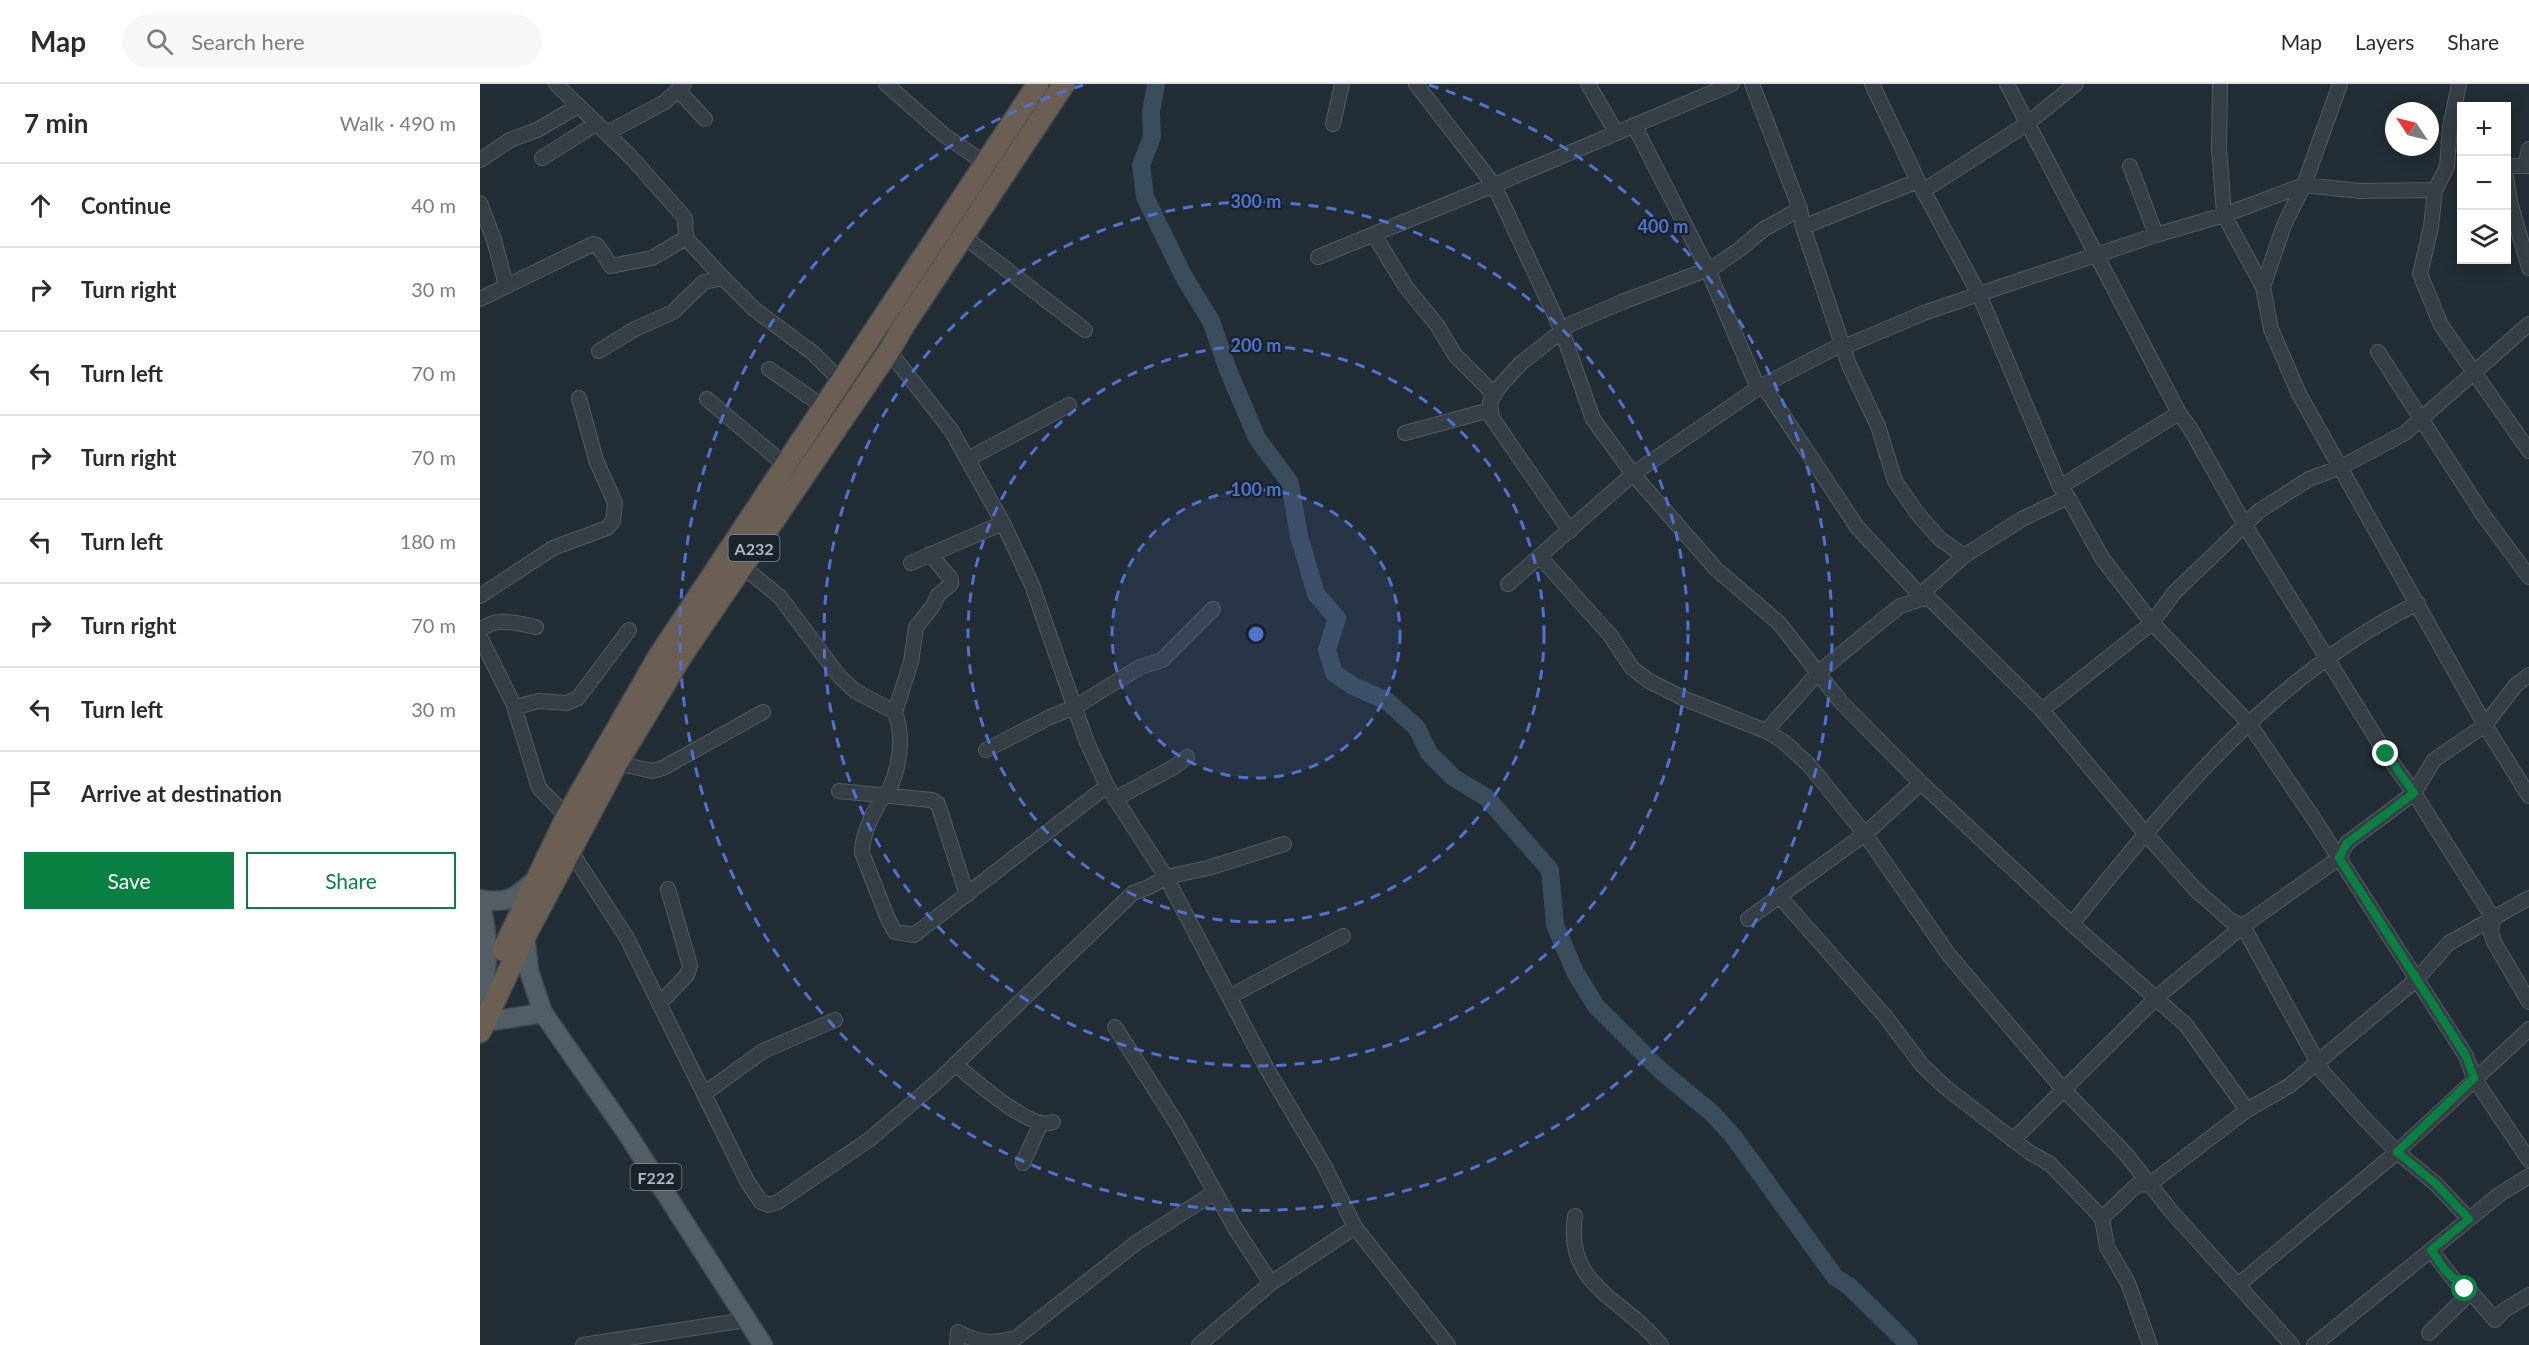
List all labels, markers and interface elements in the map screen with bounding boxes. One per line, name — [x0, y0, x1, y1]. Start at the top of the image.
search box — [122, 14, 542, 68]
text: Map — [30, 24, 86, 58]
icon: search — [143, 25, 176, 58]
text: Search here — [191, 28, 305, 55]
text: Map — [2281, 29, 2322, 54]
text: Layers — [2355, 29, 2414, 54]
text: Share — [2447, 29, 2499, 54]
north arrow — [2385, 102, 2439, 156]
map controls — [2457, 102, 2511, 264]
button: + — [2457, 102, 2511, 156]
text: 7 min — [24, 107, 88, 139]
text: Walk · 490 m — [340, 111, 456, 135]
button: − — [2457, 156, 2511, 210]
icon: ahead — [24, 189, 57, 222]
text: 300 m — [1231, 190, 1281, 212]
text: Continue — [81, 192, 171, 219]
text: 40 m — [411, 193, 456, 217]
button: layers — [2457, 210, 2511, 264]
text: 400 m — [1638, 215, 1688, 237]
icon: right — [24, 273, 57, 306]
text: Turn right — [81, 276, 176, 303]
text: 30 m — [411, 277, 456, 301]
text: 200 m — [1231, 334, 1281, 356]
icon: left — [24, 357, 57, 390]
text: Turn left — [81, 360, 163, 387]
text: 70 m — [411, 361, 456, 385]
icon: right — [24, 441, 57, 474]
text: Turn right — [81, 444, 176, 471]
text: 70 m — [411, 445, 456, 469]
text: 100 m — [1231, 478, 1281, 500]
icon: left — [24, 525, 57, 558]
text: Turn left — [81, 528, 163, 555]
text: 180 m — [400, 529, 456, 553]
road number: A232 — [728, 535, 780, 561]
icon: right — [24, 609, 57, 642]
text: Turn right — [81, 612, 176, 639]
text: 70 m — [411, 613, 456, 637]
centre of rings — [1246, 624, 1266, 644]
icon: left — [24, 693, 57, 726]
text: Turn left — [81, 696, 163, 723]
text: 30 m — [411, 697, 456, 721]
route end — [2372, 740, 2398, 766]
icon: arrive — [24, 777, 57, 810]
text: Arrive at destination — [81, 780, 282, 807]
button: Save — [24, 852, 234, 909]
button: Share — [246, 852, 456, 909]
road number: F222 — [630, 1164, 681, 1190]
route start — [2451, 1275, 2477, 1301]

